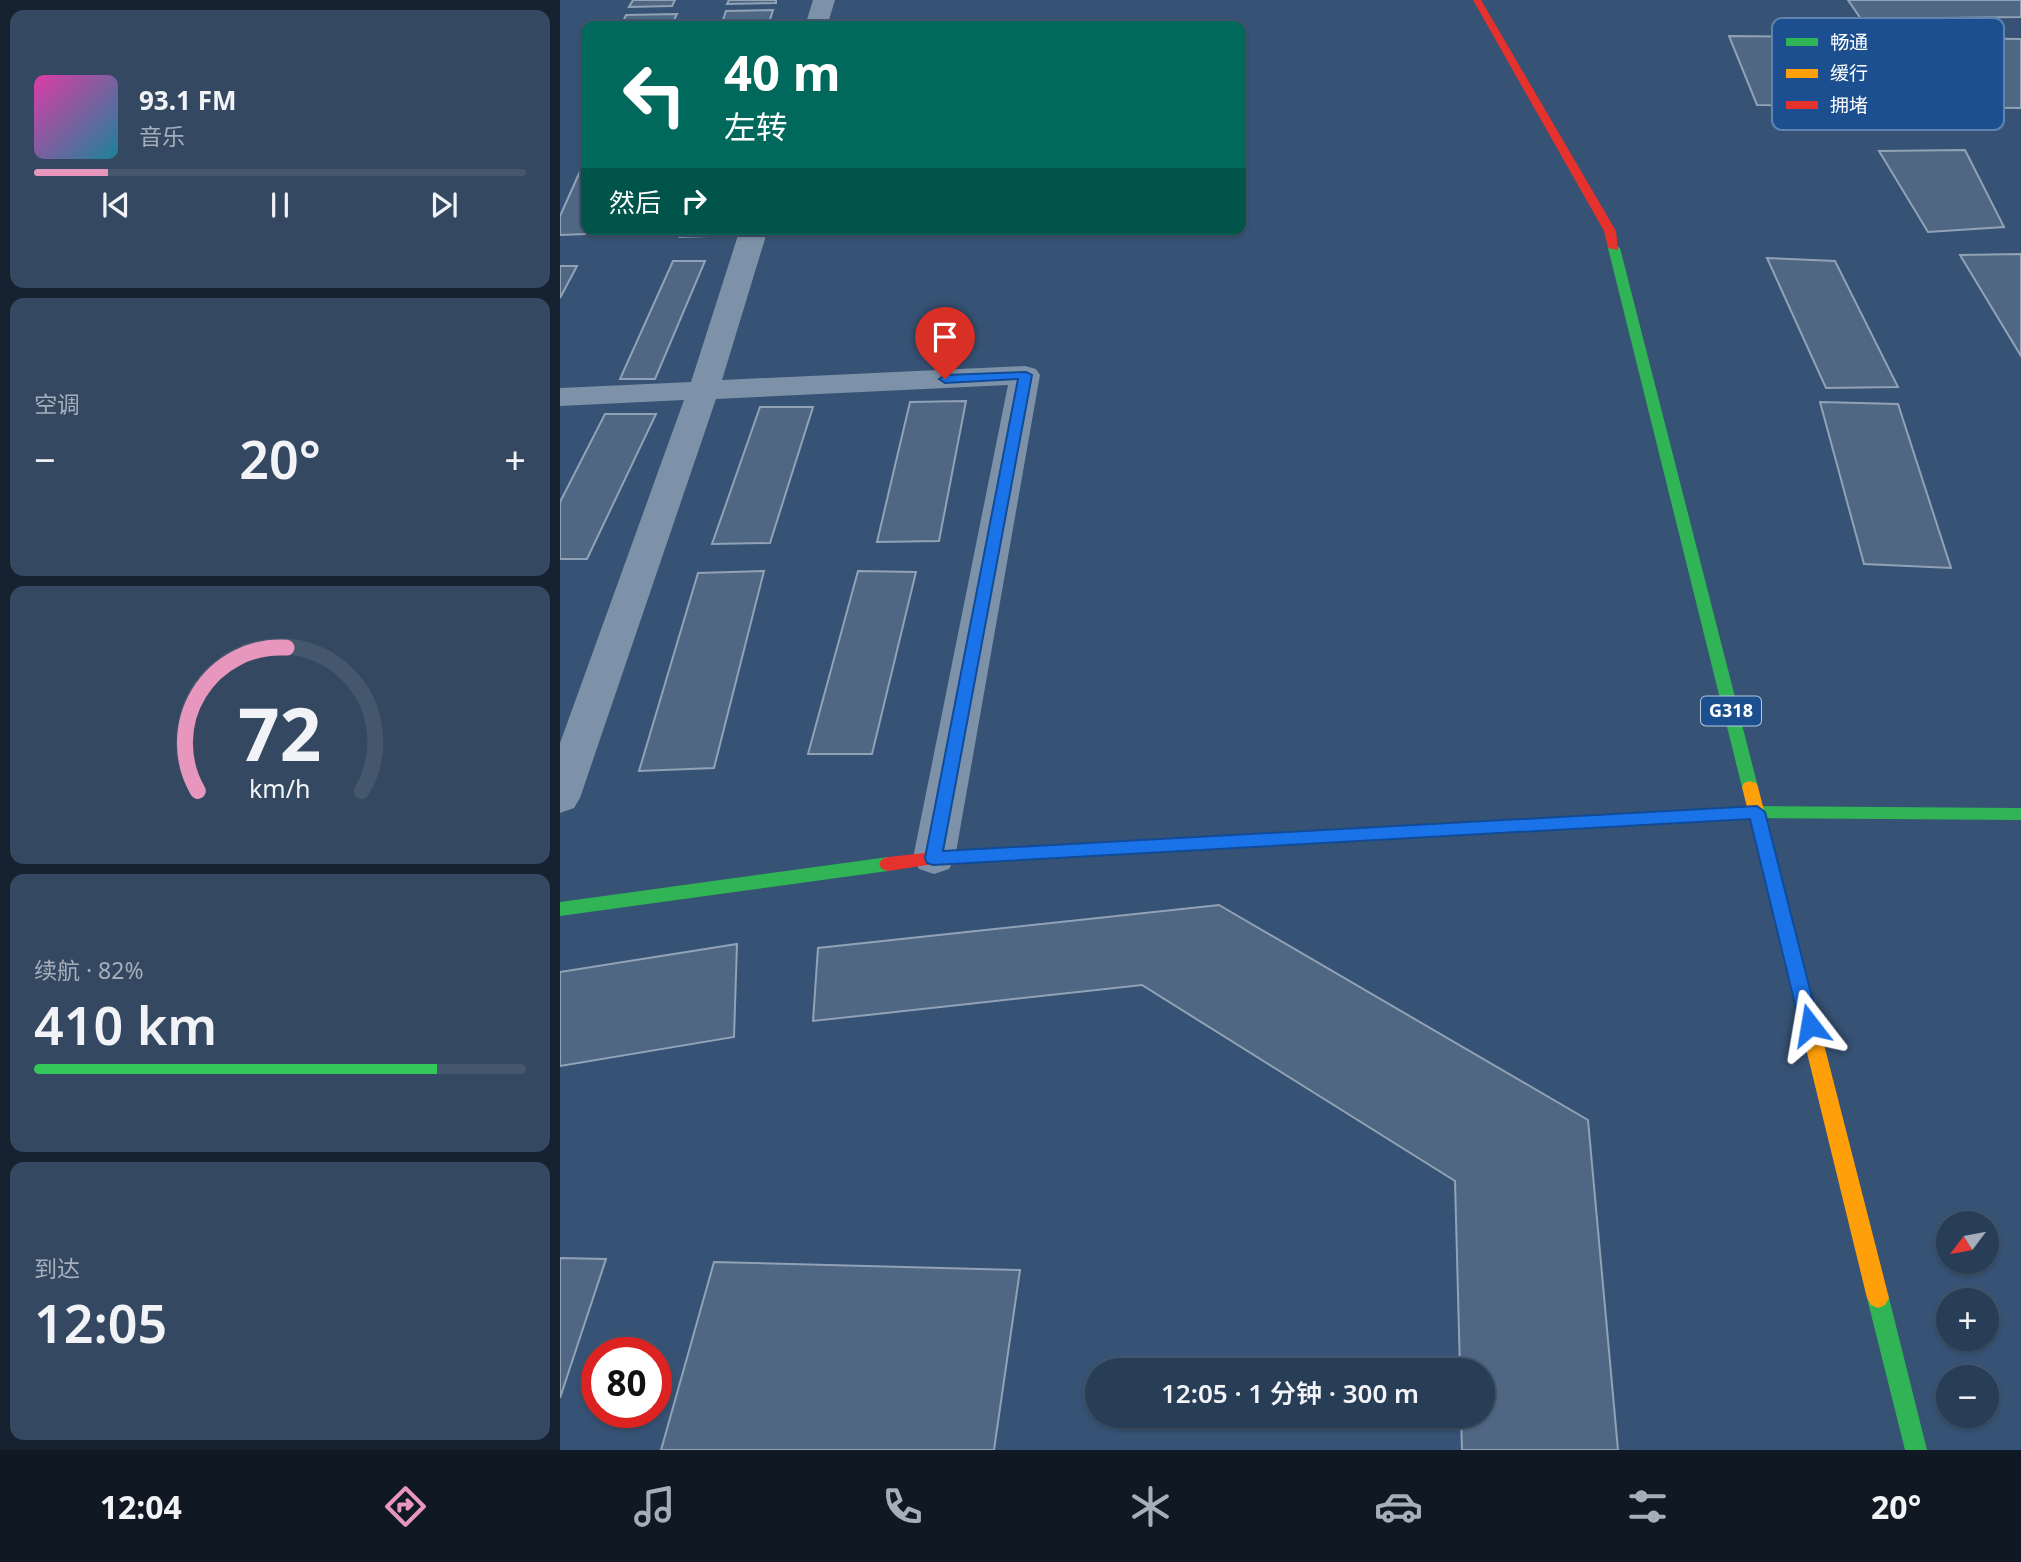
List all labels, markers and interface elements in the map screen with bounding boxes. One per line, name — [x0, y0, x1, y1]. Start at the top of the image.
legend — [1772, 18, 2004, 130]
text: 畅通 — [1830, 29, 1868, 55]
text: 40 m — [724, 39, 841, 105]
icon: left — [609, 49, 700, 140]
text: 缓行 — [1830, 60, 1868, 86]
text: 93.1 FM — [139, 82, 236, 118]
text: 拥堵 — [1830, 92, 1868, 118]
text: 左转 — [724, 105, 788, 148]
text: 音乐 — [139, 120, 185, 152]
icon: right — [675, 182, 713, 220]
text: 然后 — [609, 184, 661, 220]
icon: previous — [97, 186, 135, 224]
icon: pause — [261, 186, 299, 224]
icon: next — [425, 186, 463, 224]
pin — [915, 307, 975, 379]
icon: arrive — [926, 318, 964, 356]
text: 空调 — [34, 388, 80, 420]
text: 20° — [239, 423, 321, 494]
text: − — [34, 433, 56, 485]
text: + — [504, 433, 526, 485]
text: 72 — [238, 683, 322, 782]
road number: G318 — [1701, 696, 1761, 726]
text: km/h — [249, 771, 311, 805]
text: 续航 · 82% — [34, 954, 144, 986]
position arrow — [1773, 988, 1847, 1062]
text: 410 km — [34, 989, 217, 1060]
north arrow — [1936, 1211, 1998, 1274]
map controls — [1936, 1211, 1999, 1428]
text: 到达 — [34, 1252, 80, 1284]
text: 12:05 — [34, 1287, 167, 1358]
button: + — [1936, 1288, 1999, 1351]
speed limit sign: 80 — [581, 1337, 672, 1428]
button: − — [1936, 1365, 1999, 1428]
text: 12:05 · 1 分钟 · 300 m — [1161, 1375, 1419, 1411]
icon: directions — [381, 1482, 430, 1531]
icon: music — [630, 1482, 679, 1531]
icon: phone — [878, 1482, 927, 1531]
icon: climate — [1126, 1482, 1175, 1531]
icon: car — [1374, 1482, 1423, 1531]
icon: filters — [1623, 1482, 1672, 1531]
text: 12:04 — [100, 1485, 182, 1528]
text: 20° — [1871, 1485, 1921, 1528]

